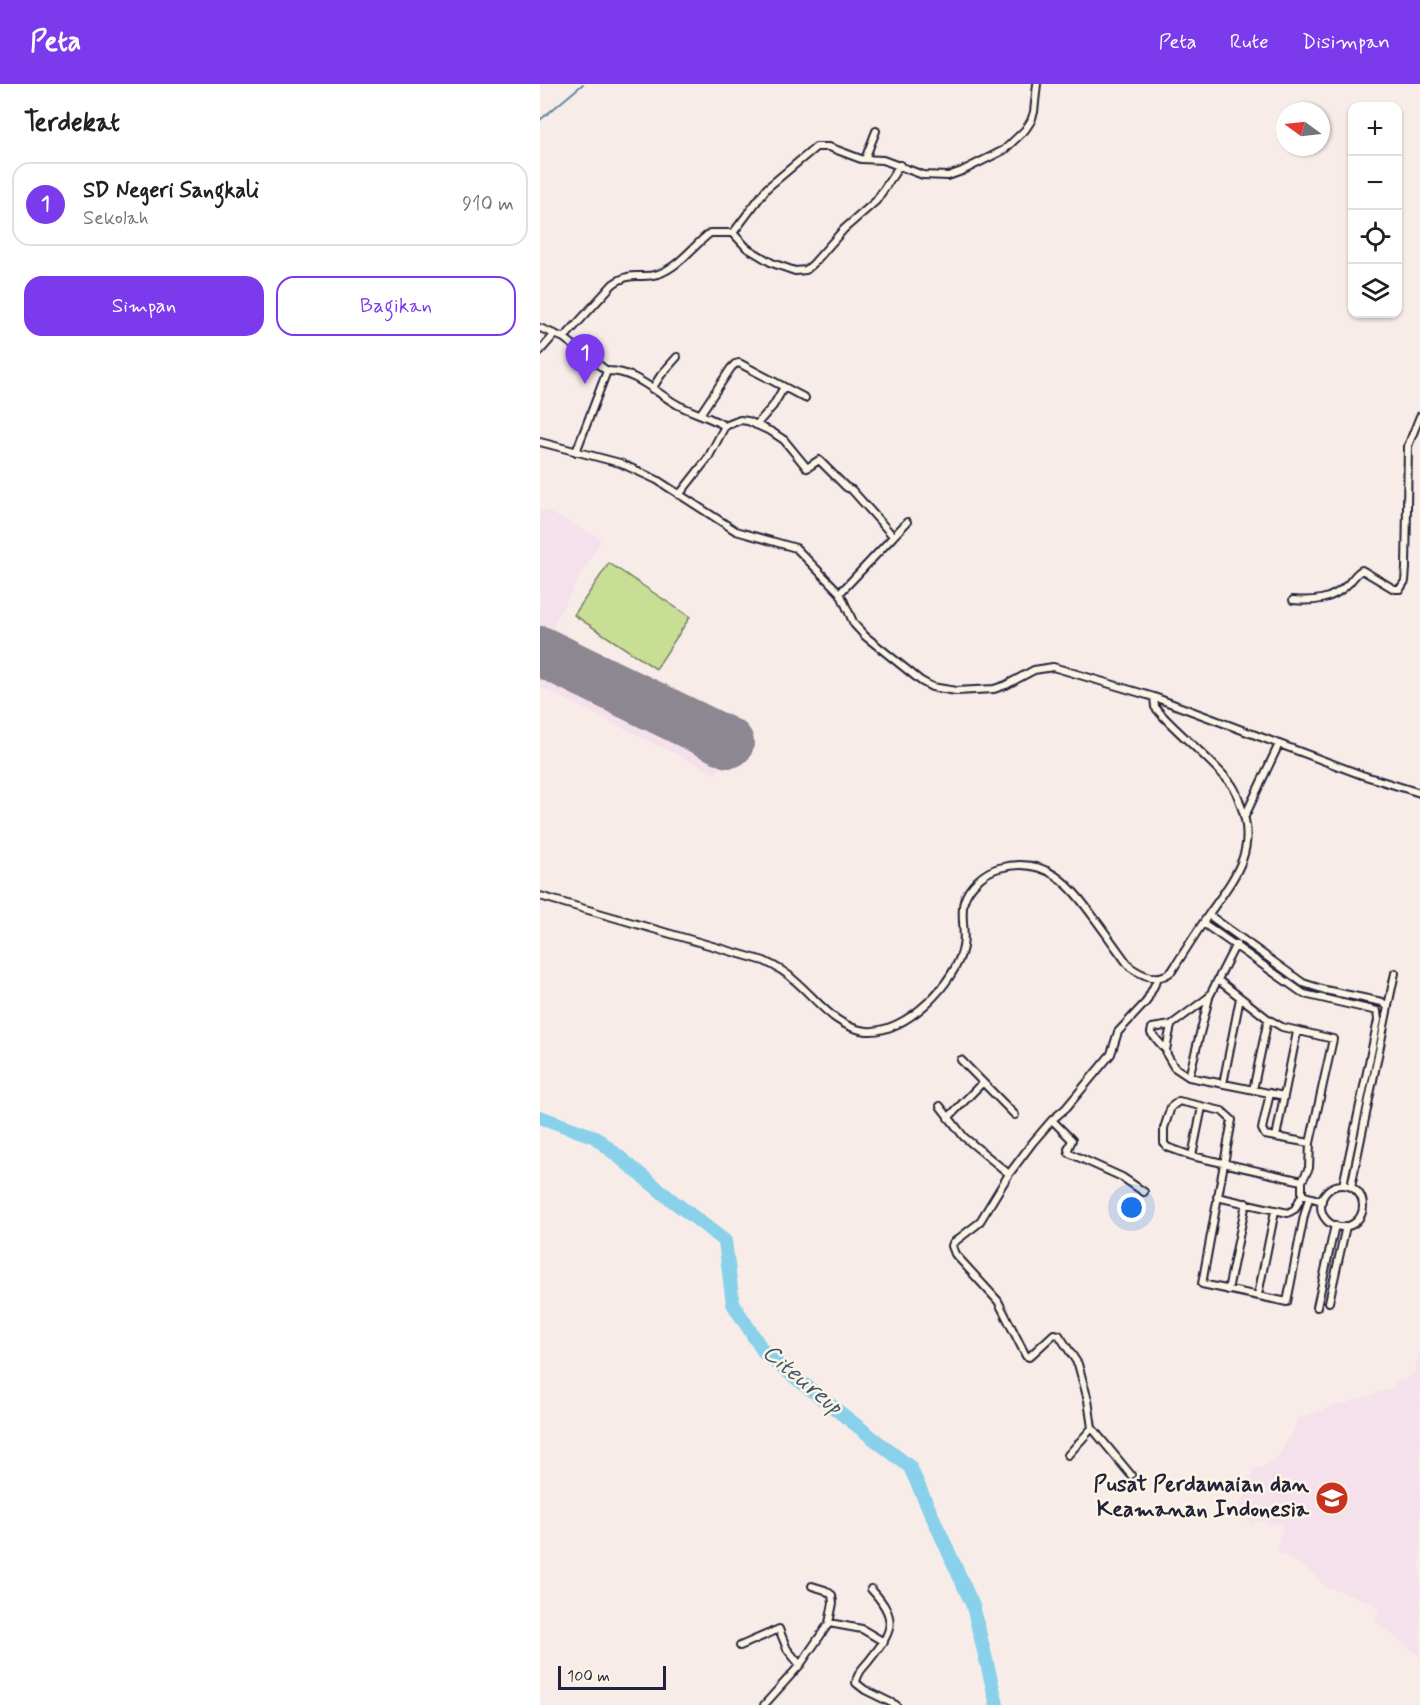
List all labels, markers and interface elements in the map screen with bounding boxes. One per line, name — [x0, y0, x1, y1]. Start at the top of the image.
text: Peta — [30, 24, 81, 61]
text: Peta — [1159, 28, 1197, 56]
text: Rute — [1230, 28, 1269, 56]
text: Disimpan — [1302, 28, 1390, 56]
north arrow — [1276, 102, 1330, 156]
map controls — [1348, 102, 1402, 318]
button: + — [1348, 102, 1402, 156]
text: Terdekat — [24, 106, 120, 140]
button: − — [1348, 156, 1402, 210]
text: SD Negeri Sangkali — [83, 177, 259, 205]
text: 1 — [41, 191, 50, 218]
text: 910 m — [462, 191, 514, 218]
text: Sekolah — [83, 205, 149, 232]
button: locate — [1348, 210, 1402, 264]
button: layers — [1348, 264, 1402, 318]
button: Simpan — [24, 276, 264, 336]
button: Bagikan — [276, 276, 516, 336]
pin: 1 — [566, 334, 604, 384]
your location — [1117, 1193, 1146, 1222]
water label: Citeureup — [755, 1337, 850, 1423]
place label: Pusat Perdamaian dan Keamanan Indonesia — [1093, 1471, 1310, 1524]
school or university icon: Pusat Perdamaian dan Keamanan Indonesia — [1314, 1480, 1350, 1516]
scale bar — [558, 1663, 666, 1690]
text: 100 m — [567, 1666, 610, 1687]

